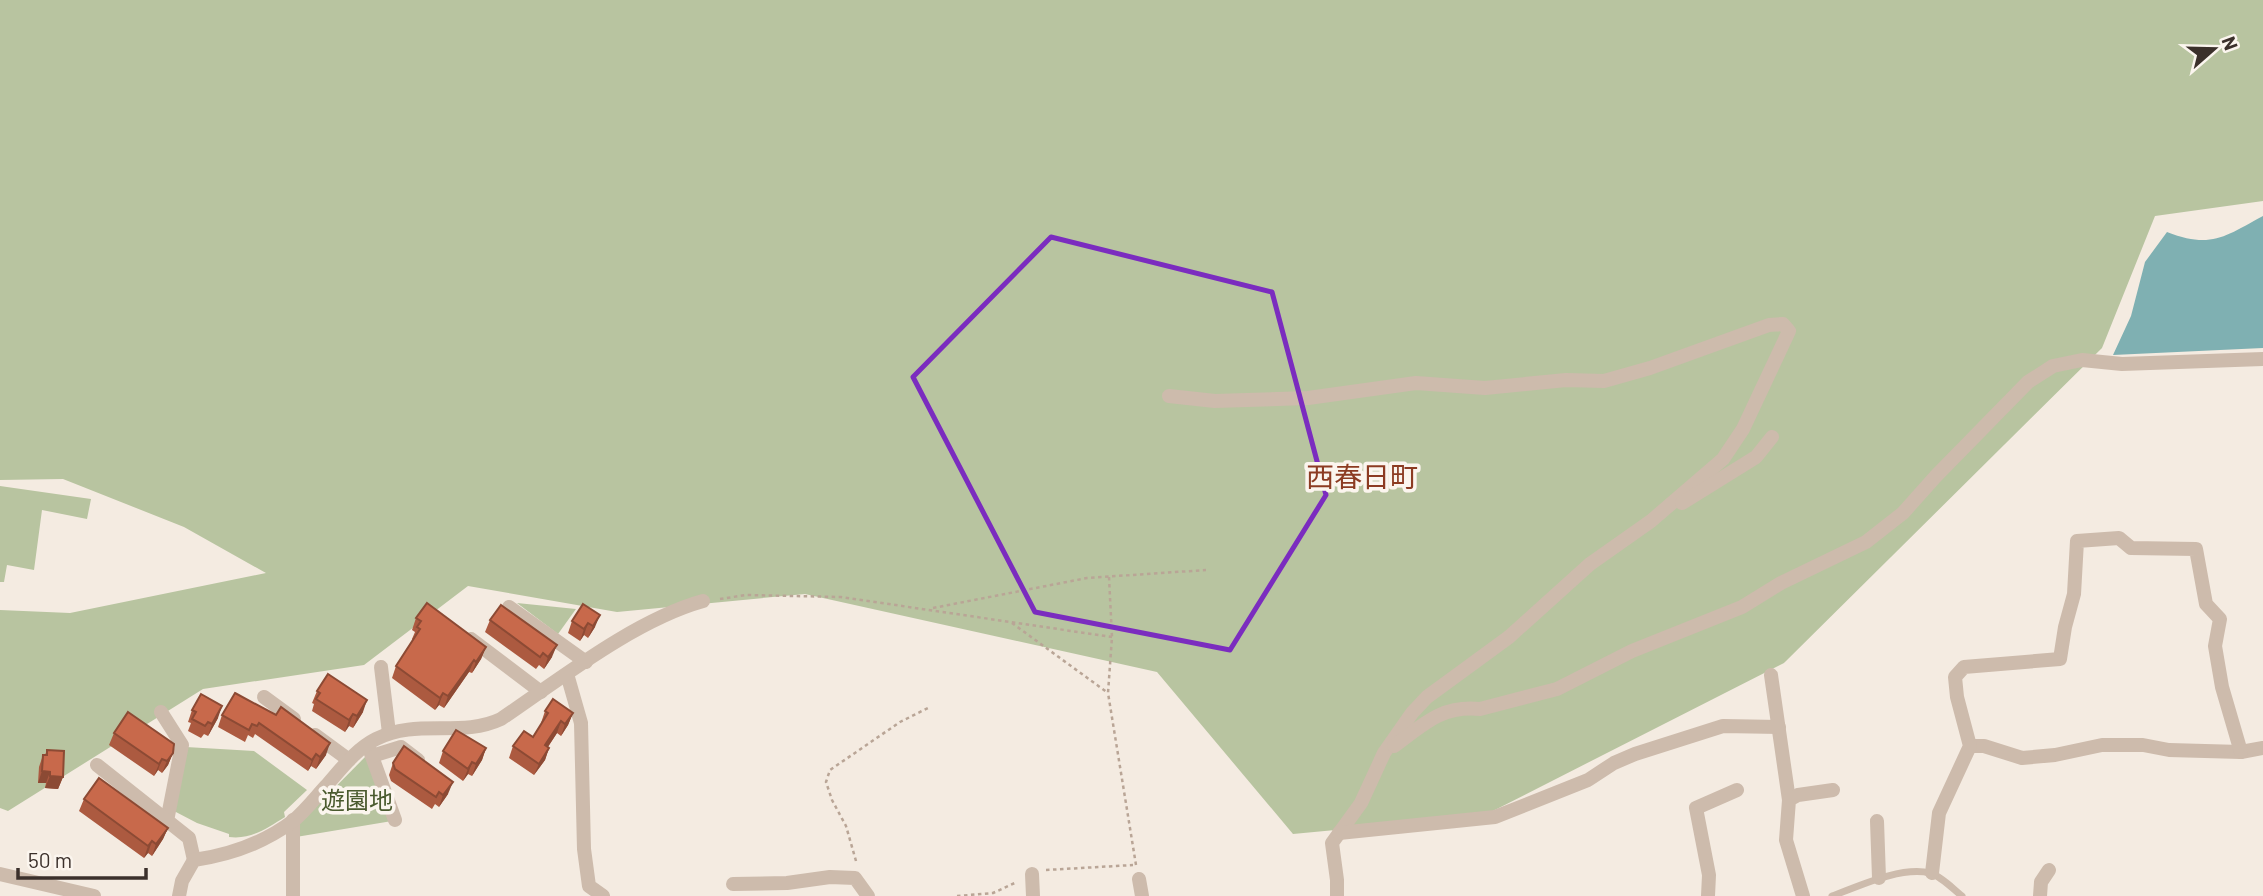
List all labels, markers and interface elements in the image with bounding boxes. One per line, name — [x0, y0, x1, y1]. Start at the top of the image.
north arrow — [2179, 14, 2249, 84]
text: N — [2217, 33, 2243, 53]
district label: 西春日町 — [1306, 459, 1418, 493]
park label: 遊園地 — [321, 785, 393, 814]
scale bar — [18, 836, 145, 880]
text: 50 m — [28, 847, 72, 872]

